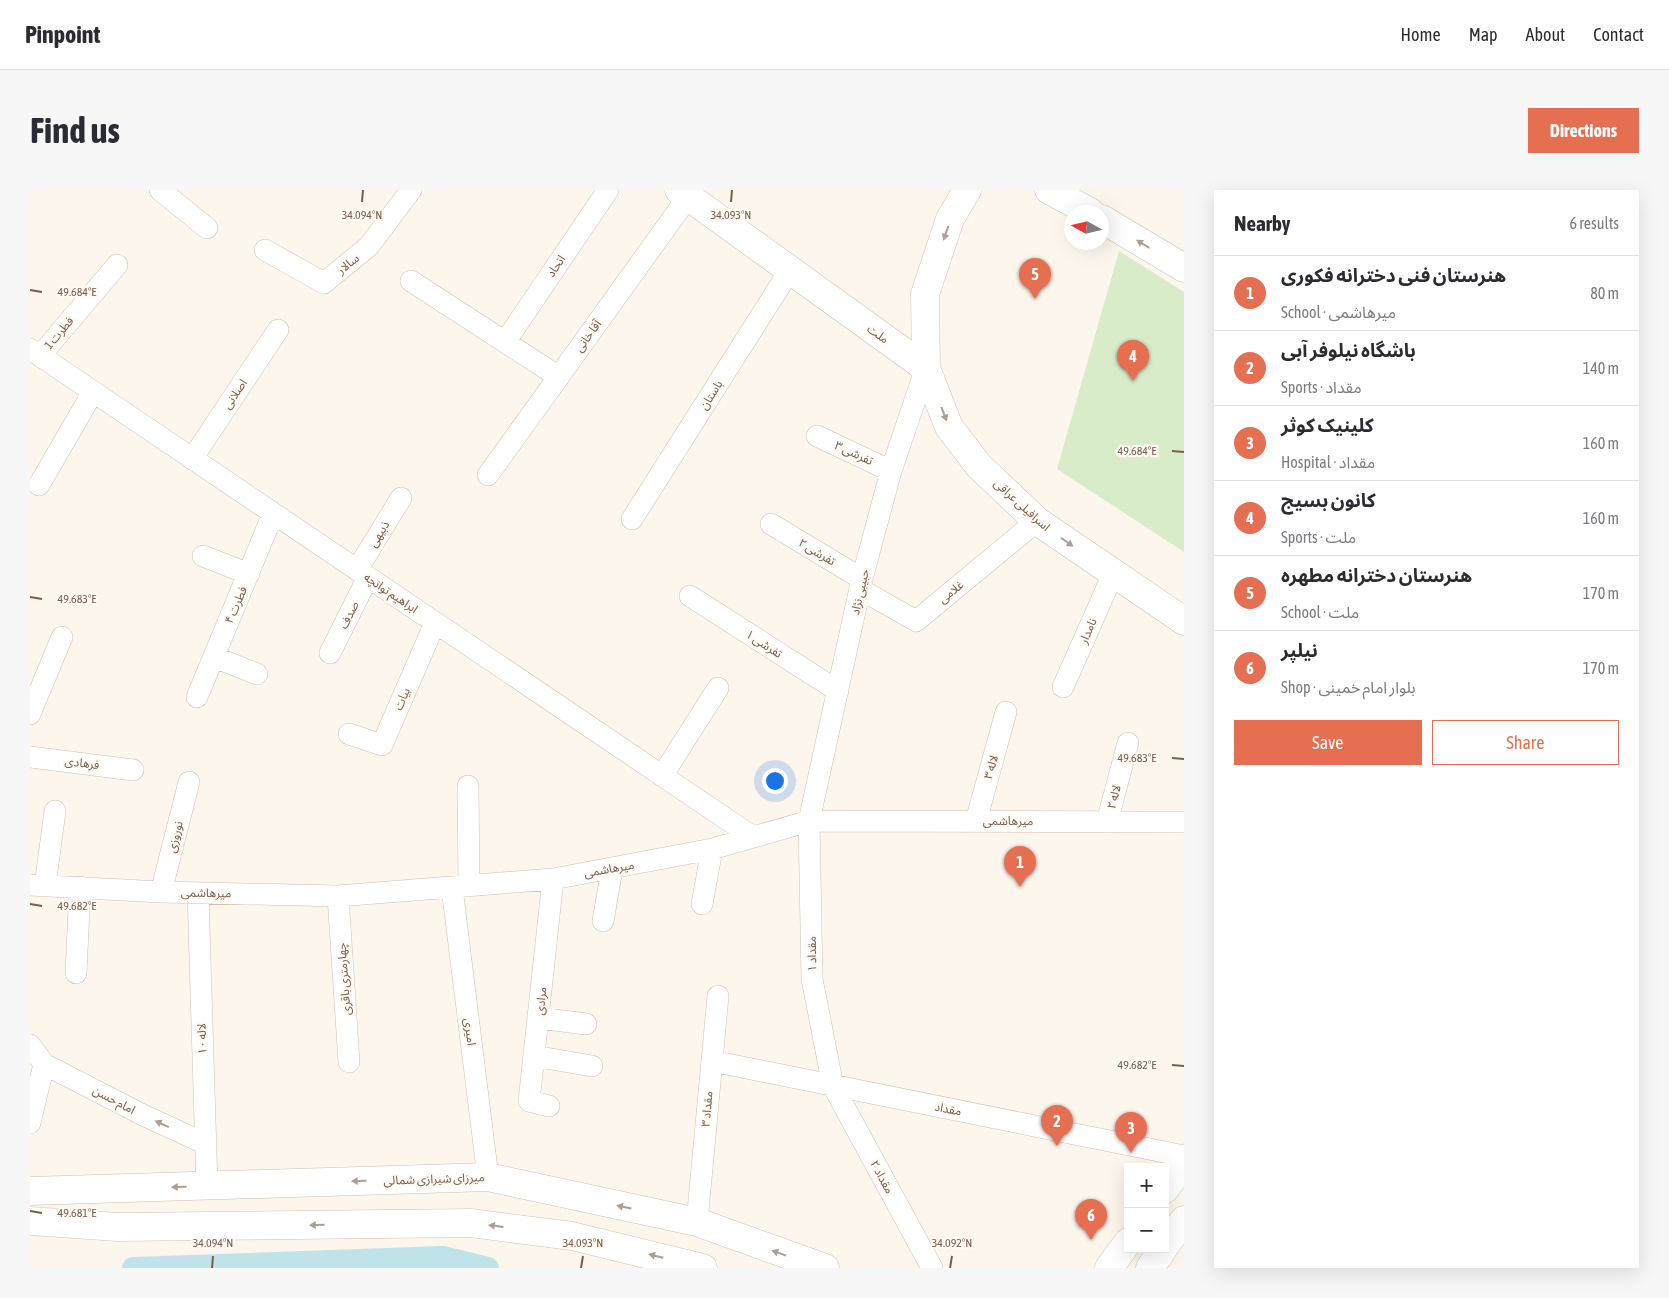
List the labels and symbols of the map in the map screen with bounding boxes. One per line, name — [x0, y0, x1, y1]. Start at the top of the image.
north arrow — [1064, 205, 1109, 250]
text: 34.094°N — [342, 208, 382, 222]
text: 34.093°N — [711, 208, 751, 222]
one-way arrow — [941, 226, 949, 241]
one-way arrow — [1136, 239, 1149, 248]
street label: سالار — [333, 251, 362, 278]
street label: اتحاد — [544, 252, 568, 280]
pin: 5 — [1019, 258, 1051, 299]
text: 49.684°E — [58, 285, 96, 299]
street label: فطرت 1 — [41, 314, 77, 352]
street label: آقا خانی — [572, 317, 605, 355]
street label: ملت — [865, 322, 891, 346]
pin: 4 — [1117, 340, 1149, 381]
street label: اصلانی — [220, 376, 250, 412]
street label: باستان — [696, 378, 726, 412]
one-way arrow — [940, 407, 948, 422]
street label: تفرشی ۳ — [833, 438, 876, 468]
text: 49.684°E — [1118, 444, 1156, 458]
street label: اسرافیلی عراقی — [991, 476, 1053, 534]
street label: ذبیهی — [366, 518, 393, 550]
street label: تفرشی ۲ — [796, 536, 838, 569]
one-way arrow — [1060, 537, 1074, 547]
street label: حبیبی نژاد — [848, 568, 872, 616]
street label: ابراهیم توانچه — [360, 570, 421, 618]
street label: غلامی — [936, 578, 966, 606]
street label: فطرت ۴ — [222, 584, 250, 626]
text: 49.683°E — [58, 592, 96, 606]
street label: صدف — [336, 599, 362, 631]
street label: نامدار — [1076, 616, 1100, 647]
street label: تفرشی ۱ — [743, 627, 785, 661]
street label: بیات — [391, 686, 413, 712]
text: 49.683°E — [1118, 751, 1156, 765]
street label: لاله ۳ — [981, 753, 1001, 781]
street label: فرهادی — [64, 754, 100, 772]
your location — [762, 768, 788, 794]
street label: لاله ۲ — [1104, 783, 1124, 811]
street label: میرهاشمی — [983, 814, 1033, 828]
street label: نوروزی — [164, 820, 186, 854]
pin: 1 — [1004, 846, 1036, 887]
street label: میرهاشمی — [583, 858, 635, 880]
street label: میرهاشمی — [181, 886, 231, 901]
text: 49.682°E — [58, 899, 96, 913]
street label: مقداد ۱ — [805, 936, 819, 972]
street label: چهارمتری باقری — [334, 942, 355, 1016]
street label: مرادی — [533, 986, 549, 1016]
street label: امیری — [461, 1017, 479, 1047]
street label: لاله ۱۰ — [194, 1023, 210, 1055]
text: 49.682°E — [1118, 1058, 1156, 1072]
street label: امام حسن — [89, 1083, 138, 1119]
street label: مقداد ۳ — [698, 1091, 716, 1127]
street label: مقداد — [933, 1100, 963, 1118]
pin: 2 — [1041, 1105, 1073, 1146]
pin: 3 — [1115, 1112, 1147, 1153]
one-way arrow — [155, 1120, 169, 1128]
street label: مقداد ۲ — [867, 1158, 897, 1196]
street label: میرزای شیرازی شمالی — [383, 1170, 485, 1188]
one-way arrow — [351, 1177, 367, 1185]
one-way arrow — [171, 1183, 187, 1191]
pin: 6 — [1075, 1199, 1107, 1240]
one-way arrow — [615, 1202, 631, 1210]
text: 49.681°E — [58, 1206, 96, 1220]
one-way arrow — [308, 1221, 324, 1229]
one-way arrow — [488, 1222, 504, 1230]
text: 34.094°N — [193, 1236, 233, 1250]
text: 34.093°N — [563, 1236, 603, 1250]
text: 34.092°N — [932, 1236, 972, 1250]
one-way arrow — [771, 1249, 786, 1257]
one-way arrow — [648, 1252, 663, 1260]

